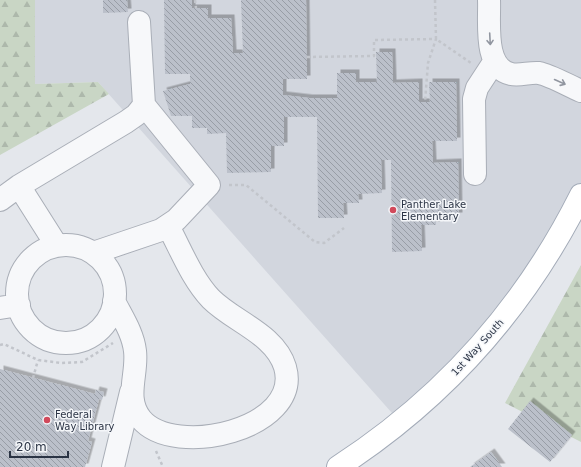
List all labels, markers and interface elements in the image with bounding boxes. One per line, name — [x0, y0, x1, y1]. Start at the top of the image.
one-way arrow — [487, 32, 494, 45]
one-way arrow — [554, 79, 566, 86]
place label: Panther Lake Elementary — [401, 199, 466, 222]
marker: Panther Lake Elementary — [388, 205, 398, 215]
street label: 1st Way South — [449, 317, 506, 378]
place label: Federal Way Library — [55, 409, 115, 432]
marker: Federal Way Library — [42, 415, 52, 425]
scale bar — [10, 433, 68, 459]
text: 20 m — [16, 440, 47, 454]

